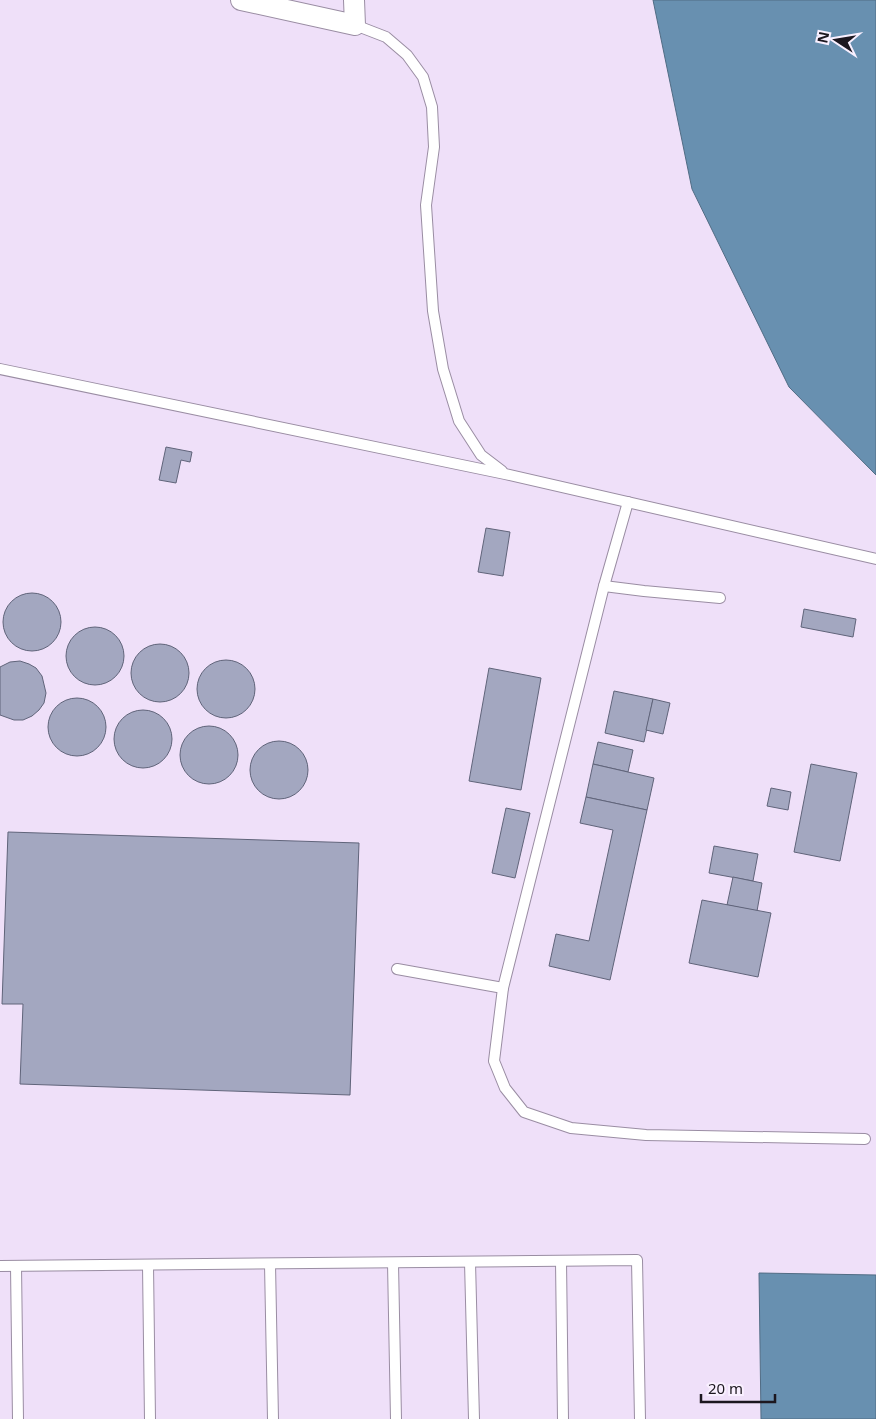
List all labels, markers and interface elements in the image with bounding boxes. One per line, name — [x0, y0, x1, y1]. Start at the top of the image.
north arrow — [811, 15, 861, 65]
text: N — [812, 30, 833, 45]
scale bar — [701, 1372, 775, 1404]
text: 20 m — [708, 1378, 743, 1398]

